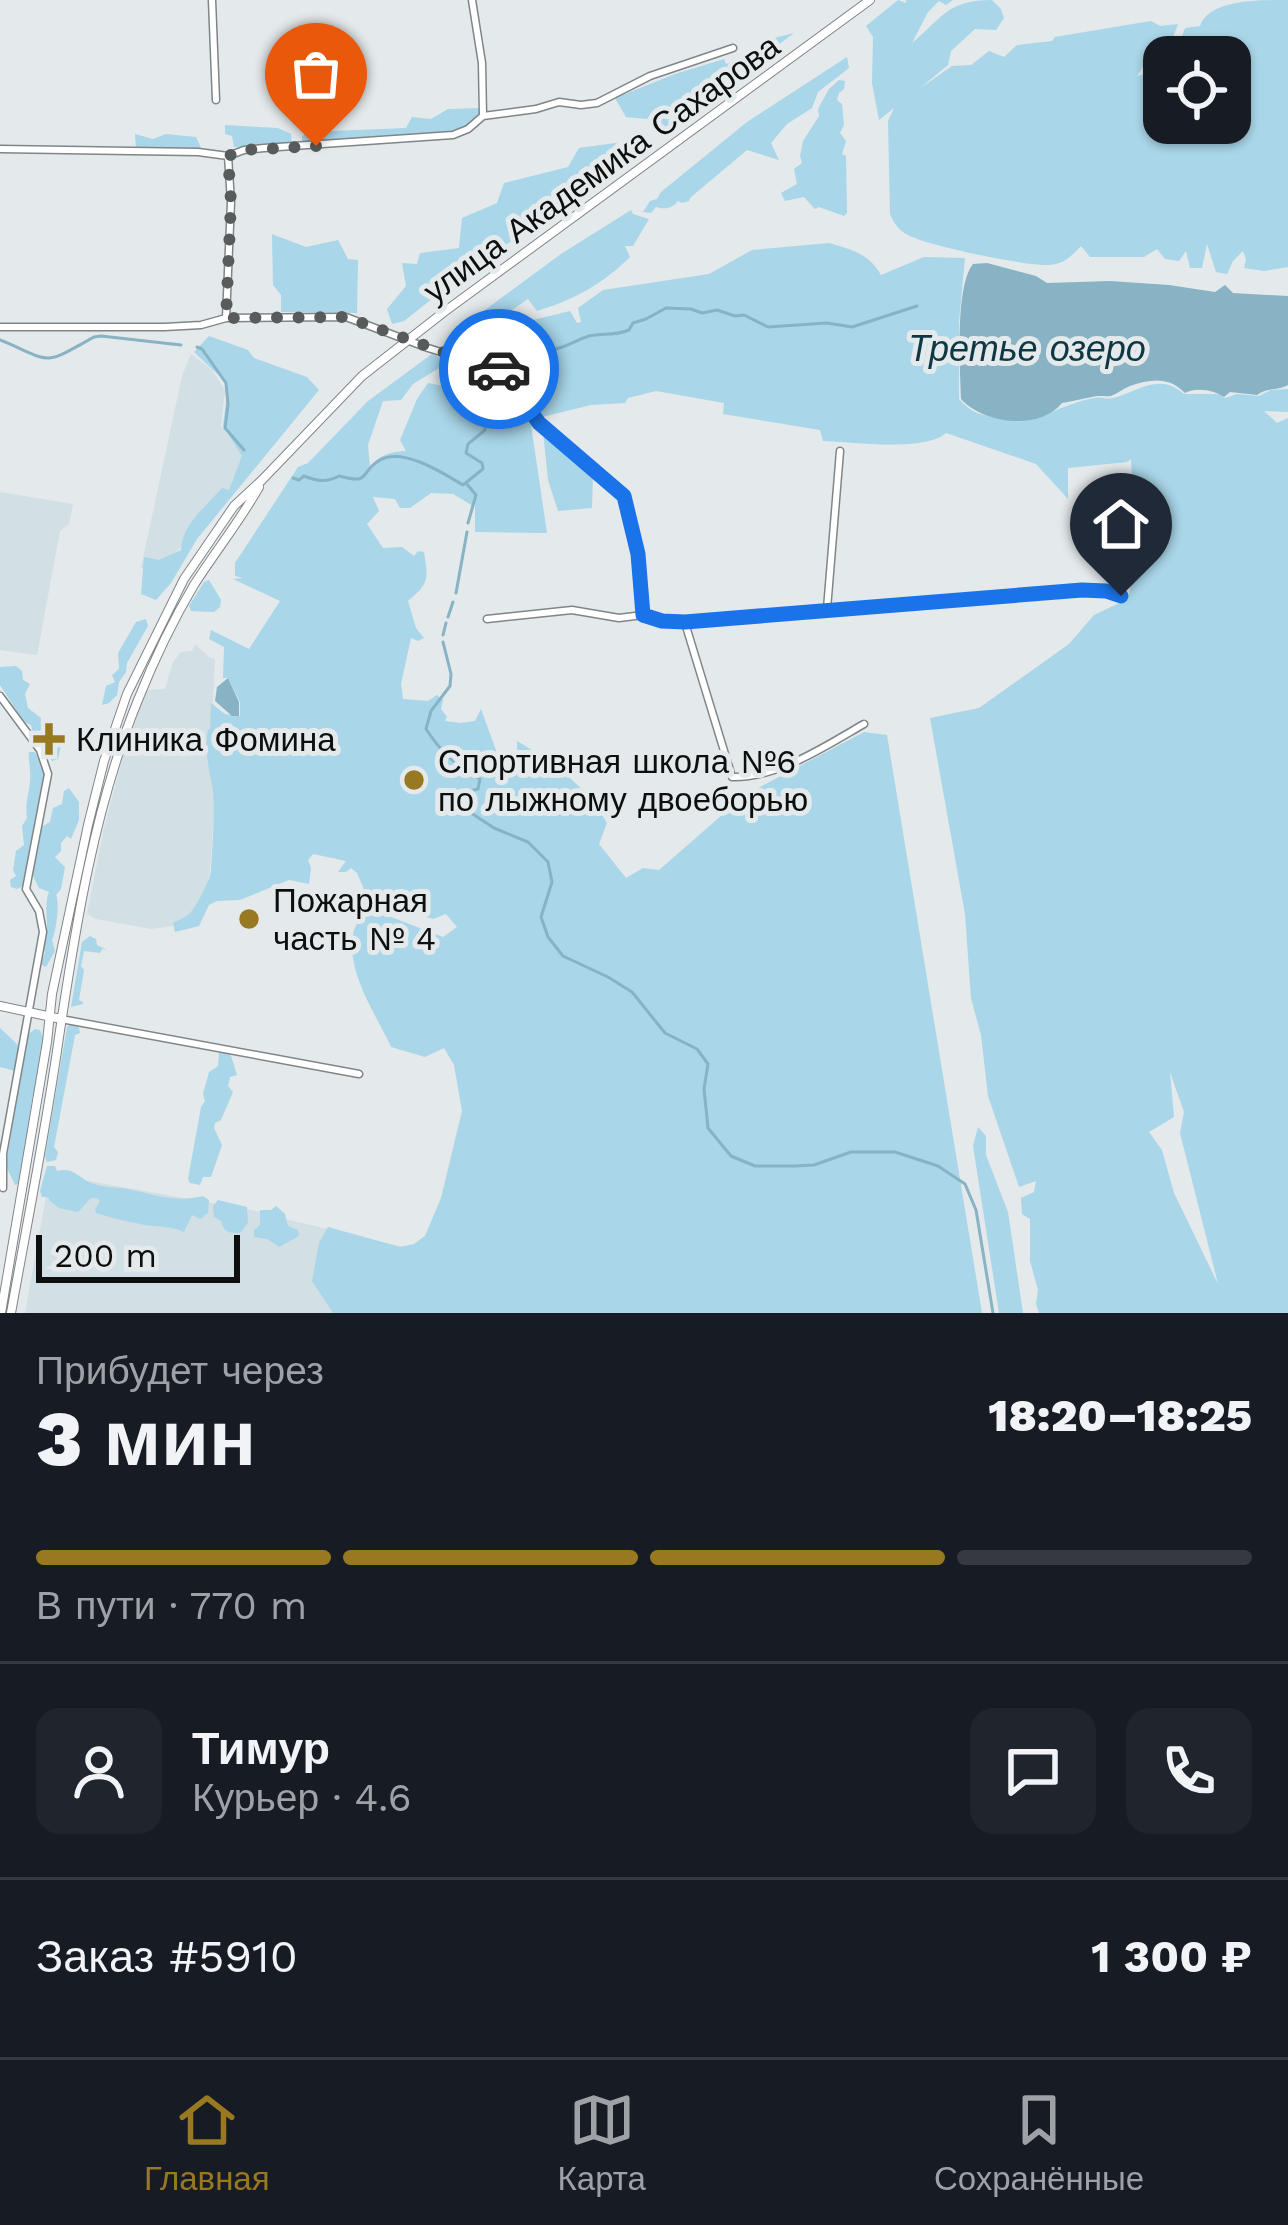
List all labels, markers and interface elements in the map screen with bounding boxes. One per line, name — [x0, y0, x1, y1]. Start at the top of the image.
pin — [265, 23, 367, 146]
street label: улица Академика Сахарова — [416, 26, 787, 311]
map controls — [1143, 36, 1251, 144]
button: locate — [1143, 36, 1251, 144]
icon: bag — [283, 41, 349, 107]
courier — [439, 309, 559, 429]
water label: Третье озеро — [908, 328, 1146, 370]
icon: car — [466, 336, 532, 402]
pin — [1070, 473, 1172, 596]
icon: home — [1088, 491, 1154, 557]
place label: Клиника Фомина — [76, 720, 336, 759]
marker: Клиника Фомина — [33, 723, 65, 755]
place label: Спортивная школа №6 по лыжному двоеборью — [438, 742, 808, 819]
marker: Спортивная школа №6 по лыжному двоеборью — [401, 767, 427, 793]
place label: Пожарная часть № 4 — [273, 881, 436, 958]
marker: Пожарная часть № 4 — [236, 906, 262, 932]
scale bar — [36, 1229, 240, 1282]
text: 200 m — [54, 1236, 157, 1275]
text: Прибудет через — [36, 1348, 324, 1393]
text: 18:20–18:25 — [988, 1389, 1252, 1442]
text: 3 мин — [36, 1392, 256, 1484]
text: В пути · 770 m — [36, 1583, 307, 1628]
button: person — [36, 1708, 162, 1834]
button: chat — [970, 1708, 1096, 1834]
button: phone — [1126, 1708, 1252, 1834]
text: Тимур — [192, 1722, 330, 1775]
text: Курьер · 4.6 — [192, 1775, 411, 1820]
text: Заказ #5910 — [36, 1930, 298, 1983]
text: 1 300 ₽ — [1091, 1930, 1252, 1983]
tab: Главная — [144, 2087, 270, 2198]
tab: Карта — [558, 2087, 646, 2198]
tab: Сохранённые — [934, 2087, 1144, 2198]

